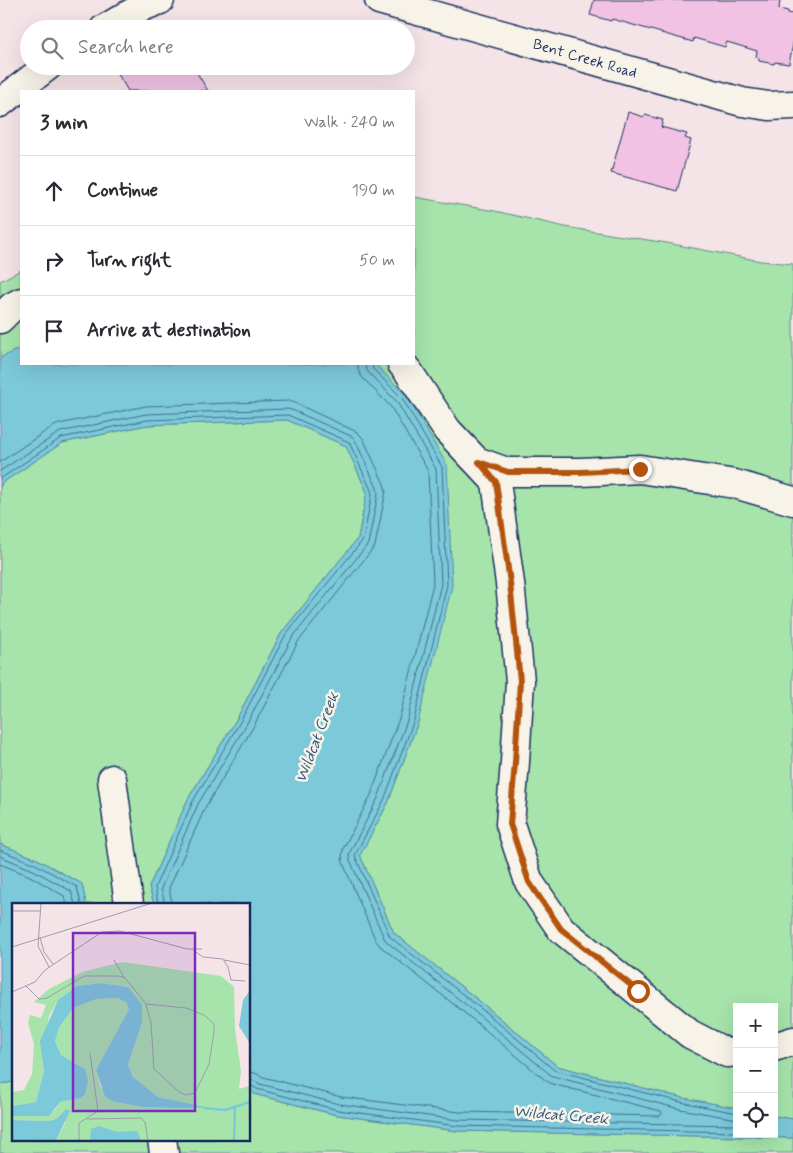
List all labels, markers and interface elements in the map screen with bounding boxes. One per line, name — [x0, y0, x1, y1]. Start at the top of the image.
search box — [20, 20, 415, 75]
icon: search — [38, 34, 66, 62]
text: Search here — [78, 35, 174, 60]
street label: Bent Creek Road — [530, 35, 639, 83]
text: 3 min — [40, 109, 88, 137]
text: Walk · 240 m — [304, 112, 395, 133]
icon: ahead — [40, 177, 68, 205]
text: Continue — [87, 178, 158, 203]
text: 190 m — [352, 180, 395, 201]
icon: right — [40, 247, 68, 275]
text: Turn right — [87, 248, 171, 273]
text: 50 m — [359, 250, 395, 271]
icon: arrive — [40, 317, 68, 345]
text: Arrive at destination — [87, 318, 251, 343]
route end — [629, 458, 652, 481]
water label: Wildcat Creek — [291, 689, 345, 786]
inset map — [12, 903, 250, 1140]
route start — [627, 980, 650, 1003]
map controls — [733, 1003, 778, 1138]
button: + — [733, 1003, 778, 1048]
button: − — [733, 1048, 778, 1093]
button: locate — [733, 1093, 778, 1138]
water label: Wildcat Creek — [513, 1101, 610, 1130]

